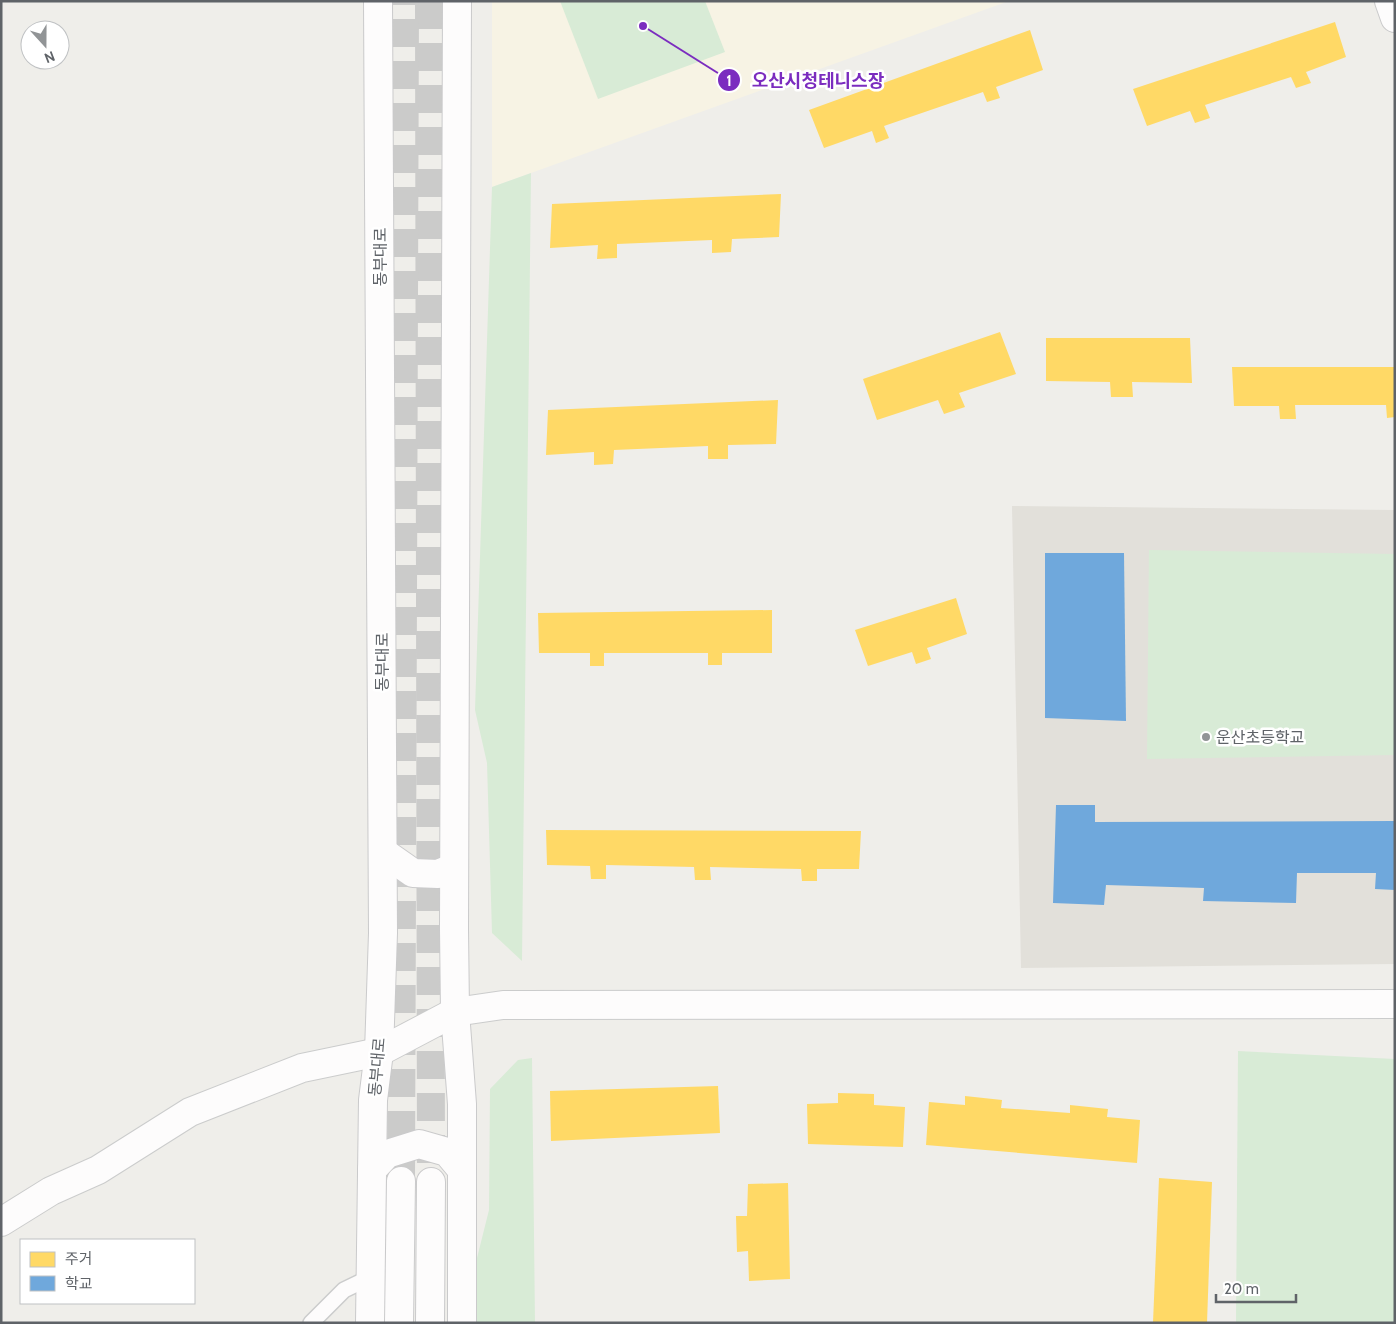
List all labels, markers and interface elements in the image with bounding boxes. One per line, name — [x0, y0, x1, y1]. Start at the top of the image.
north arrow — [20, 20, 70, 70]
text: N — [42, 47, 58, 67]
callout: 오산시청테니스장 — [716, 64, 894, 97]
text: 오산시청테니스장 — [752, 70, 885, 92]
text: 1 — [726, 72, 732, 90]
street label: 동부대로 — [371, 227, 390, 286]
street label: 동부대로 — [373, 632, 392, 691]
place label: 운산초등학교 — [1216, 728, 1304, 747]
marker: 운산초등학교 — [1200, 731, 1212, 743]
street label: 동부대로 — [365, 1037, 389, 1097]
legend — [20, 1239, 195, 1304]
text: 주거 — [65, 1250, 93, 1268]
scale bar — [1216, 1272, 1296, 1304]
text: 학교 — [65, 1275, 93, 1293]
text: 20 m — [1224, 1280, 1259, 1298]

